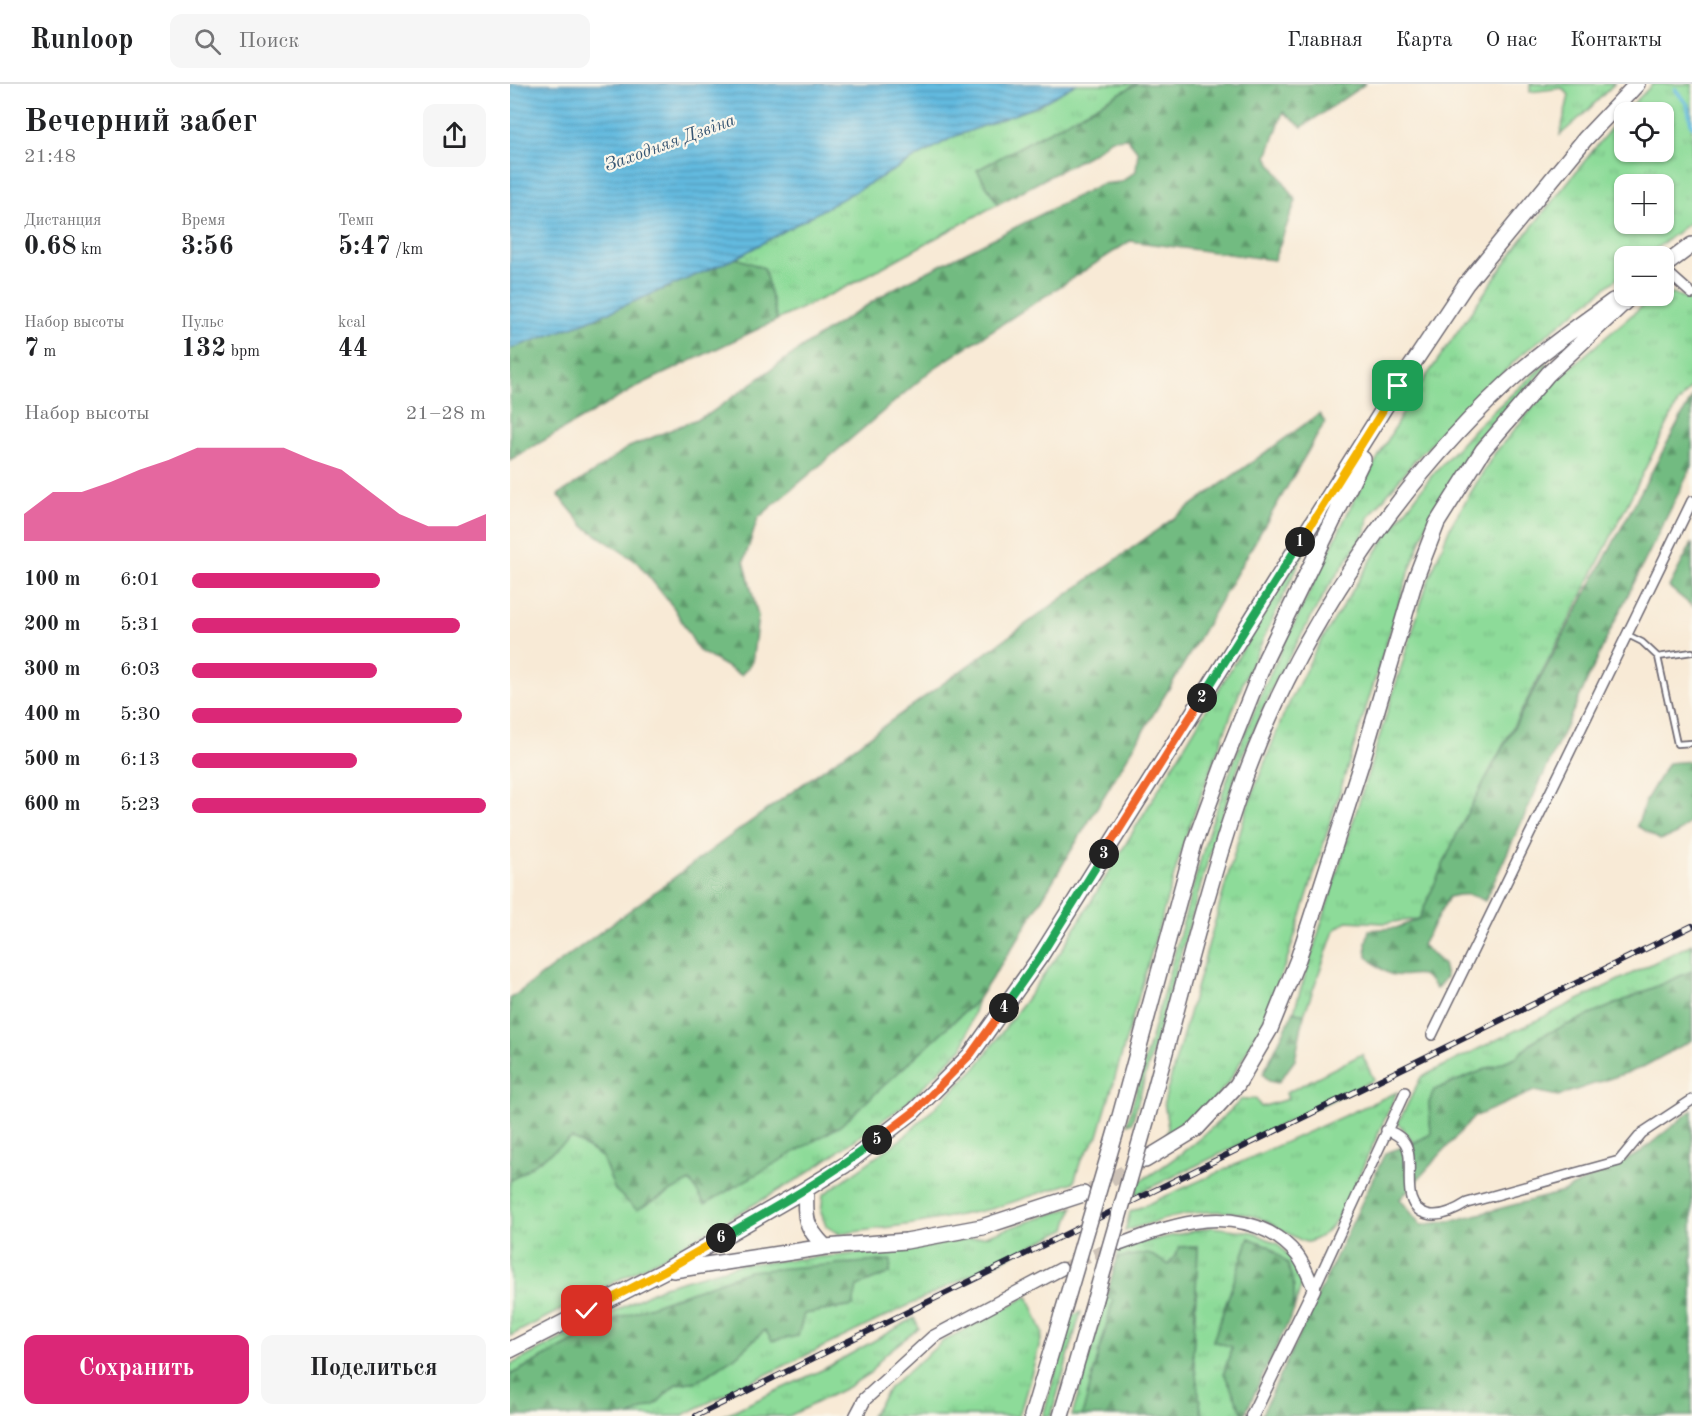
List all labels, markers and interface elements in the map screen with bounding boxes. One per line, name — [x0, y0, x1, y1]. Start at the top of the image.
search box — [170, 14, 590, 68]
icon: search — [191, 25, 224, 58]
text: Runloop — [30, 27, 134, 55]
text: Поиск — [239, 30, 299, 52]
text: Главная — [1287, 30, 1363, 51]
text: Карта — [1396, 30, 1453, 51]
text: О нас — [1486, 30, 1537, 51]
text: Контакты — [1570, 30, 1662, 51]
map controls — [1614, 102, 1674, 306]
button: locate — [1614, 102, 1674, 162]
button: share — [423, 104, 486, 167]
text: Вечерний забег — [24, 106, 257, 139]
water label: Заходняя Дзвіна — [602, 111, 738, 175]
text: 21:48 — [24, 147, 76, 167]
button: + — [1614, 174, 1674, 234]
text: Дистанция — [24, 213, 101, 229]
text: Время — [181, 213, 225, 229]
text: Темп — [338, 213, 374, 229]
text: 0.68 — [24, 234, 77, 260]
text: 3:56 — [181, 234, 234, 260]
text: 5:47 — [338, 234, 391, 260]
text: km — [77, 242, 102, 258]
text: /km — [391, 242, 423, 258]
button: − — [1614, 246, 1674, 306]
text: Набор высоты — [24, 315, 124, 331]
text: Пульс — [181, 315, 224, 331]
text: kcal — [338, 315, 366, 331]
text: 7 — [24, 336, 39, 362]
text: 132 — [181, 336, 226, 362]
text: 44 — [338, 336, 368, 362]
text: m — [39, 344, 56, 360]
text: bpm — [226, 344, 260, 360]
pin — [1372, 360, 1423, 411]
icon: arrive — [1381, 369, 1414, 402]
text: Набор высоты — [24, 404, 150, 424]
text: 21–28 m — [406, 404, 486, 424]
pin: 1 — [1285, 527, 1315, 557]
text: 1 — [1295, 534, 1305, 550]
text: 100 m — [24, 570, 80, 590]
text: 6:01 — [120, 570, 160, 590]
text: 200 m — [24, 615, 80, 635]
text: 5:31 — [120, 615, 160, 635]
text: 300 m — [24, 660, 80, 680]
text: 6:03 — [120, 660, 160, 680]
pin: 2 — [1187, 683, 1217, 713]
text: 2 — [1197, 690, 1207, 706]
text: 400 m — [24, 705, 80, 725]
text: 5:30 — [120, 705, 160, 725]
text: 500 m — [24, 750, 80, 770]
text: 6:13 — [120, 750, 160, 770]
text: 600 m — [24, 795, 80, 815]
text: 5:23 — [120, 795, 160, 815]
pin: 3 — [1089, 839, 1119, 869]
text: 3 — [1099, 846, 1109, 862]
pin: 4 — [989, 993, 1019, 1023]
text: 4 — [999, 1000, 1009, 1016]
pin: 5 — [862, 1125, 892, 1155]
text: 5 — [872, 1132, 882, 1148]
pin: 6 — [706, 1223, 736, 1253]
text: 6 — [716, 1230, 726, 1246]
pin — [561, 1285, 612, 1336]
icon: check — [570, 1294, 603, 1327]
button: Сохранить — [24, 1335, 249, 1404]
button: Поделиться — [261, 1335, 486, 1404]

